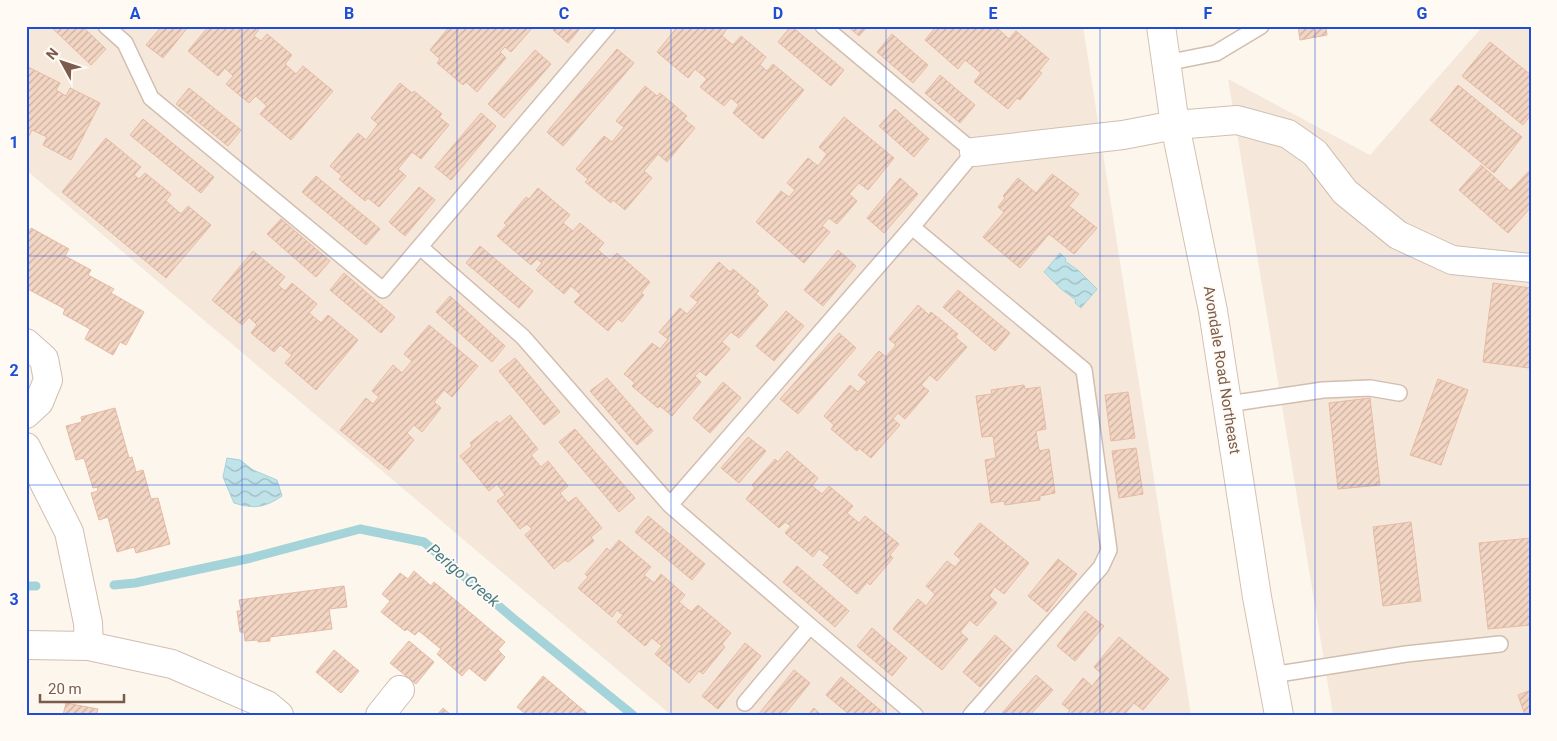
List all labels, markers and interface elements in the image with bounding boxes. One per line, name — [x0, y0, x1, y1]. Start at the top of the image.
text: A — [130, 4, 141, 23]
text: B — [344, 4, 354, 23]
text: C — [559, 4, 569, 23]
text: D — [773, 4, 783, 23]
text: E — [989, 4, 998, 23]
text: F — [1204, 4, 1213, 23]
text: G — [1417, 4, 1428, 23]
north arrow — [38, 38, 88, 88]
text: N — [43, 45, 61, 63]
text: 1 — [9, 133, 19, 152]
street label: Avondale Road Northeast — [1200, 285, 1244, 456]
text: 2 — [9, 361, 19, 380]
water label: Perigo Creek — [424, 540, 504, 612]
text: 3 — [9, 590, 19, 609]
scale bar — [40, 671, 124, 703]
text: 20 m — [48, 680, 82, 698]

